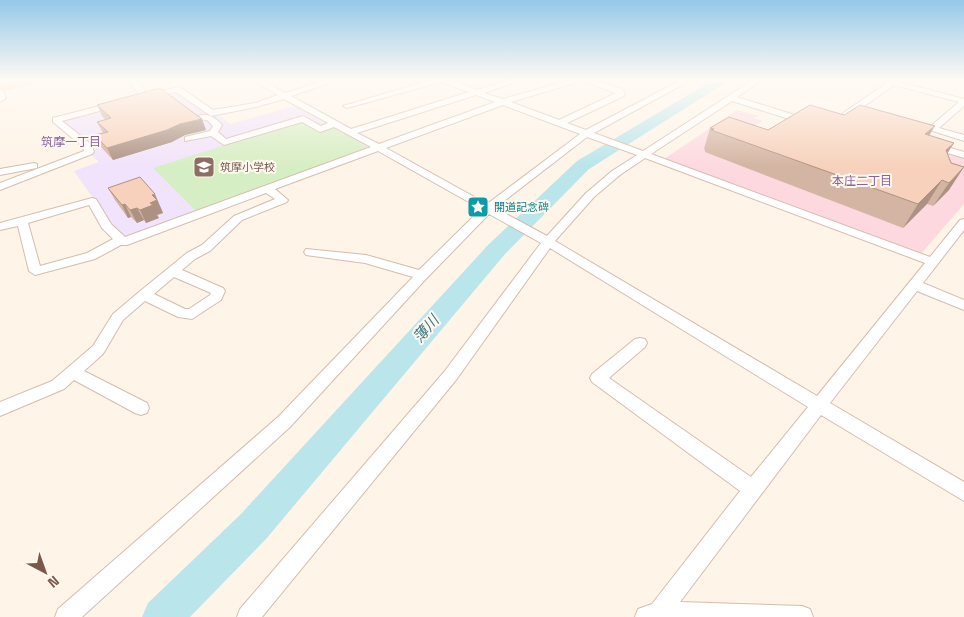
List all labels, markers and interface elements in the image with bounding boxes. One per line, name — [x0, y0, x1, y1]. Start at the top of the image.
district label: 筑摩一丁目 — [41, 134, 101, 150]
school or university icon: 筑摩小学校 — [192, 155, 216, 179]
place label: 筑摩小学校 — [220, 160, 275, 174]
district label: 本庄二丁目 — [832, 173, 892, 189]
place icon: 開道記念碑 — [466, 195, 490, 219]
place label: 開道記念碑 — [494, 200, 549, 214]
water label: 薄川 — [409, 310, 444, 346]
north arrow — [20, 547, 70, 597]
text: N — [44, 572, 63, 592]

